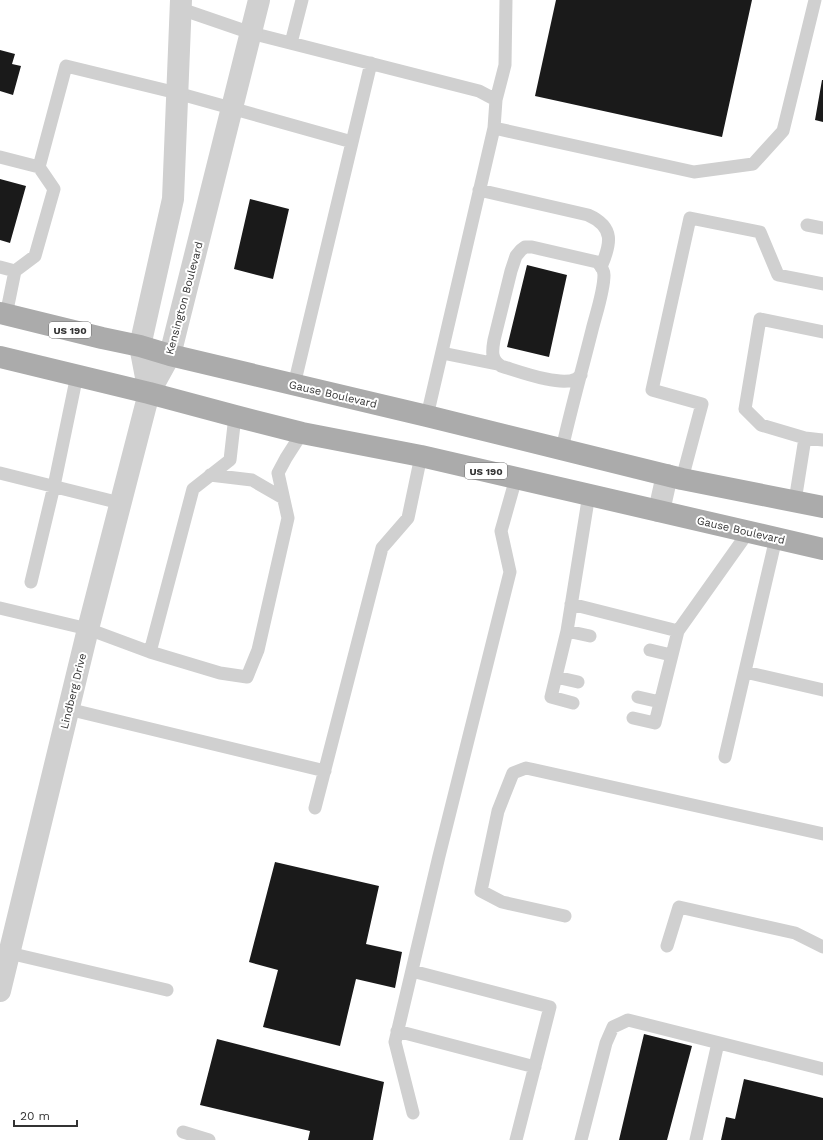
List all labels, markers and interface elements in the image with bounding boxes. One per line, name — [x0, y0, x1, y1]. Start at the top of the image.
street label: Kensington Boulevard — [163, 240, 206, 356]
road number: US 190 — [49, 322, 91, 338]
street label: Gause Boulevard — [288, 378, 378, 411]
road number: US 190 — [465, 463, 507, 479]
street label: Gause Boulevard — [696, 514, 786, 547]
street label: Lindberg Drive — [58, 652, 89, 730]
scale bar — [14, 1102, 77, 1128]
text: 20 m — [20, 1109, 50, 1123]

